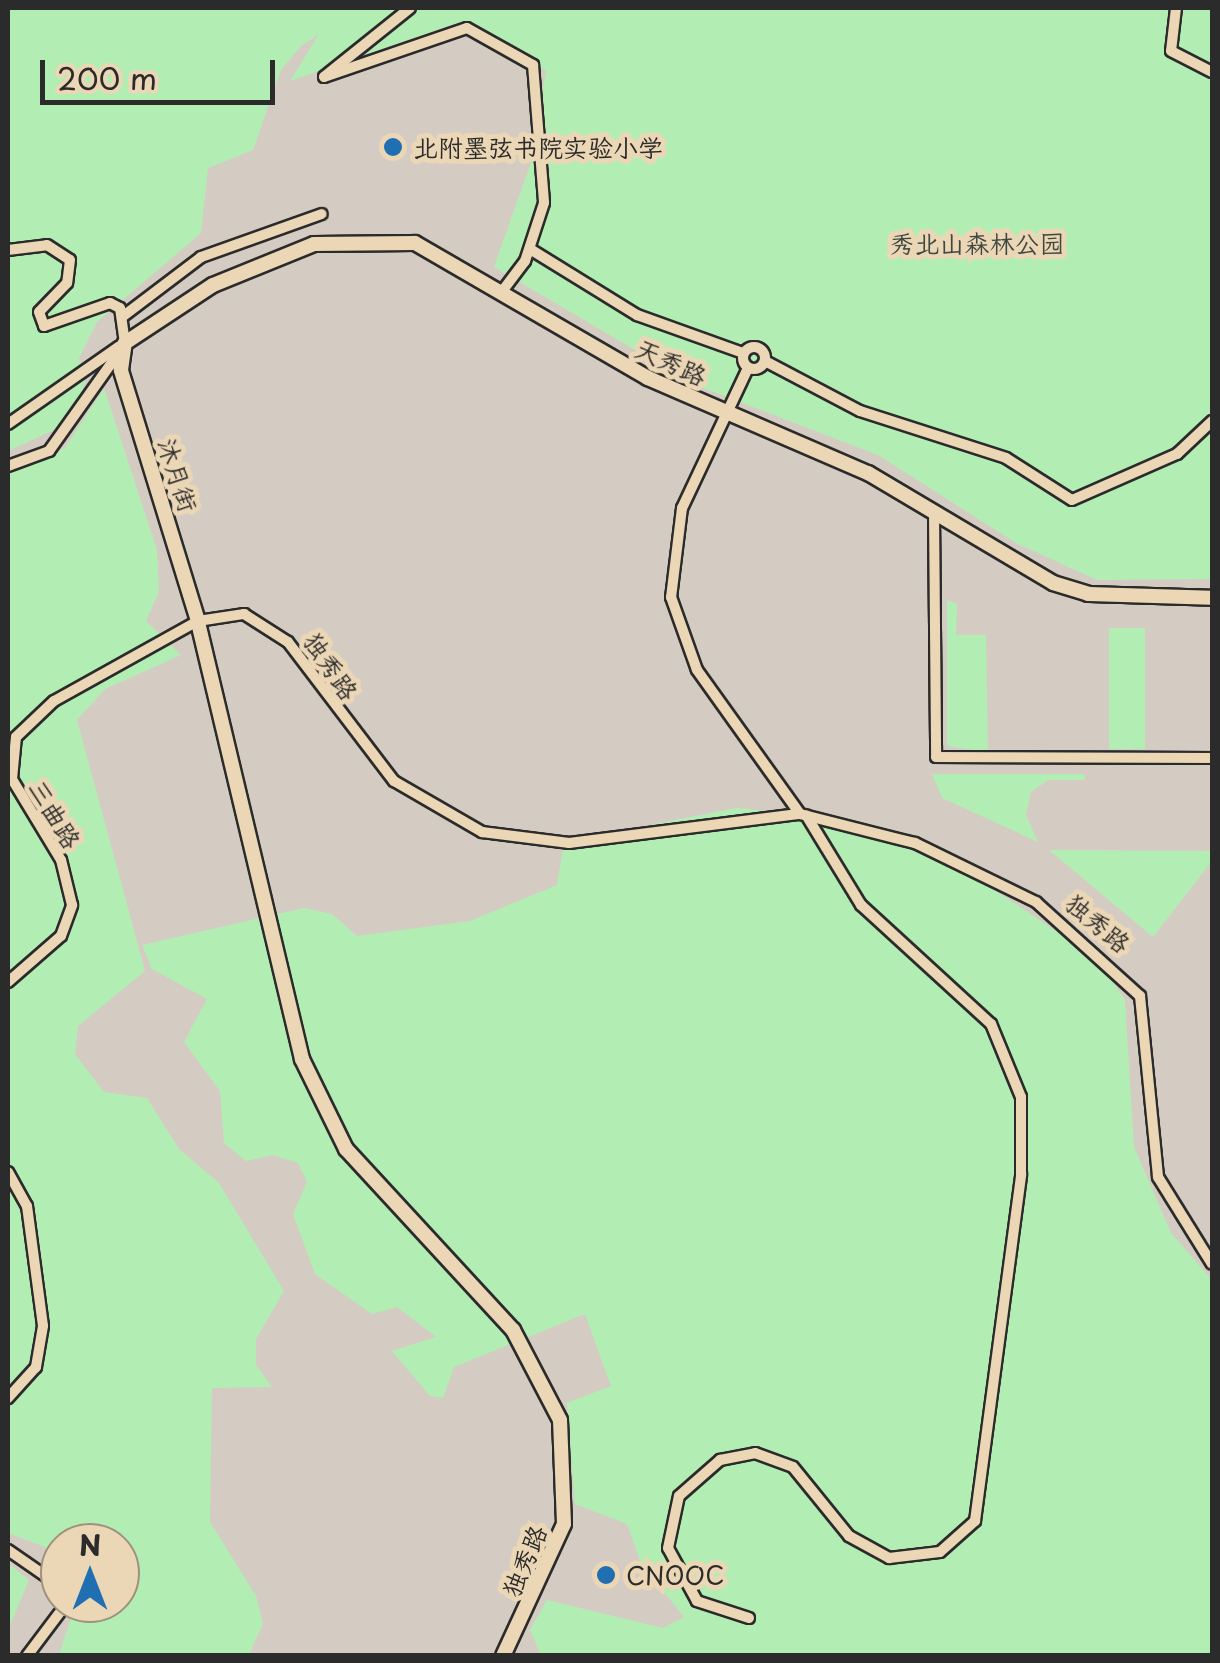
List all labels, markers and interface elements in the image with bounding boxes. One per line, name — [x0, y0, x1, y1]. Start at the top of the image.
scale bar — [45, 40, 280, 102]
text: 200 m — [57, 55, 157, 100]
place label: 北附墨弦书院实验小学 — [413, 132, 663, 162]
marker: 北附墨弦书院实验小学 — [382, 136, 404, 158]
park label: 秀北山森林公园 — [890, 228, 1064, 258]
street label: 天秀路 — [631, 333, 711, 391]
street label: 沐月街 — [152, 435, 204, 515]
street label: 独秀路 — [298, 627, 364, 705]
street label: 三曲路 — [23, 774, 87, 854]
street label: 独秀路 — [1060, 887, 1136, 959]
street label: 独秀路 — [496, 1521, 552, 1601]
north arrow — [40, 1523, 140, 1623]
text: N — [79, 1523, 101, 1566]
place label: CNOOC — [626, 1560, 724, 1590]
marker: CNOOC — [595, 1564, 617, 1586]

